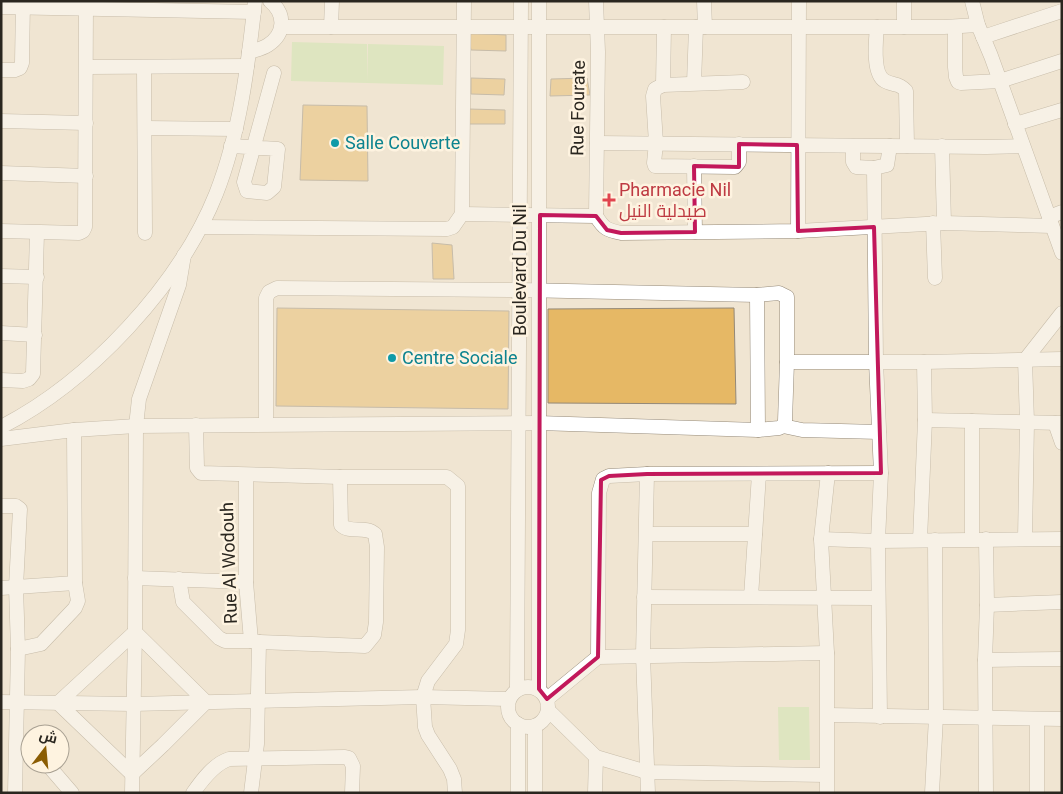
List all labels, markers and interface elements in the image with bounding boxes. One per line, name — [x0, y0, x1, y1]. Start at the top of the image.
street label: Rue Fourate — [566, 60, 589, 156]
place label: Salle Couverte — [345, 132, 460, 153]
marker: Salle Couverte — [329, 137, 341, 149]
place label: Pharmacie Nil صيدلية النيل — [619, 179, 731, 222]
marker: Pharmacie Nil صيدلية النيل — [603, 194, 615, 206]
street label: Boulevard Du Nil — [509, 204, 530, 336]
place label: Centre Sociale — [402, 347, 518, 368]
marker: Centre Sociale — [386, 352, 398, 364]
street label: Rue Al Wodouh — [216, 502, 241, 624]
north arrow — [20, 724, 70, 774]
text: ش — [37, 726, 59, 748]

